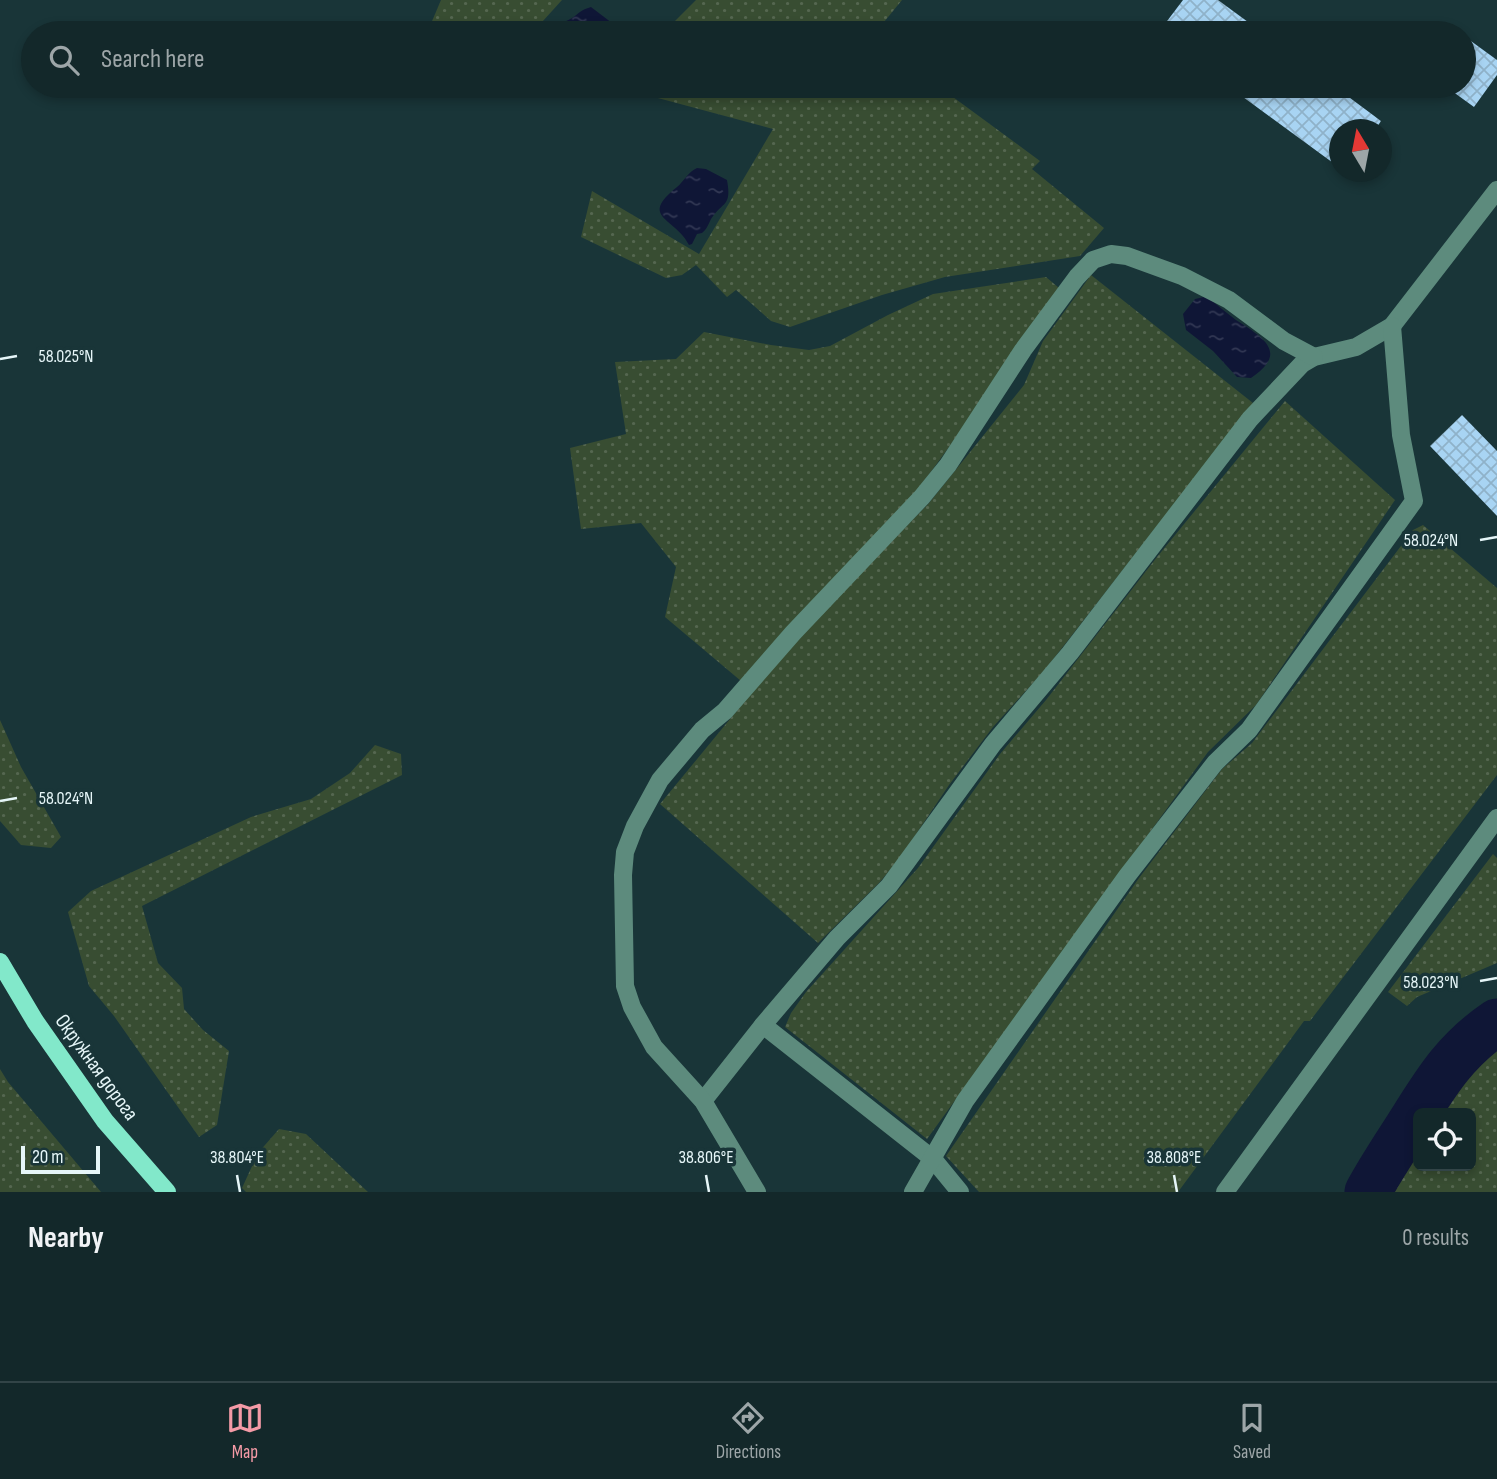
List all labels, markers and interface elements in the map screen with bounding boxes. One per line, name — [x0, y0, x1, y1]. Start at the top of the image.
search box — [21, 21, 1476, 98]
icon: search — [45, 41, 83, 79]
text: Search here — [101, 44, 204, 75]
north arrow — [1329, 119, 1392, 182]
text: 58.025°N — [38, 346, 94, 367]
text: 58.024°N — [1404, 530, 1458, 551]
text: 58.024°N — [39, 788, 93, 809]
text: 58.023°N — [1403, 972, 1459, 993]
street label: Окружная дорога — [50, 1009, 144, 1125]
map controls — [1413, 1108, 1476, 1171]
button: locate — [1413, 1108, 1476, 1171]
scale bar — [21, 1143, 100, 1175]
text: 20 m — [32, 1146, 64, 1169]
text: 38.804°E — [210, 1147, 264, 1168]
text: 38.806°E — [678, 1147, 734, 1168]
text: 38.808°E — [1147, 1147, 1201, 1168]
text: Nearby — [28, 1220, 104, 1256]
text: 0 results — [1402, 1224, 1469, 1252]
tab: Map — [226, 1399, 264, 1464]
tab: Directions — [716, 1399, 781, 1464]
tab: Saved — [1233, 1399, 1271, 1464]

